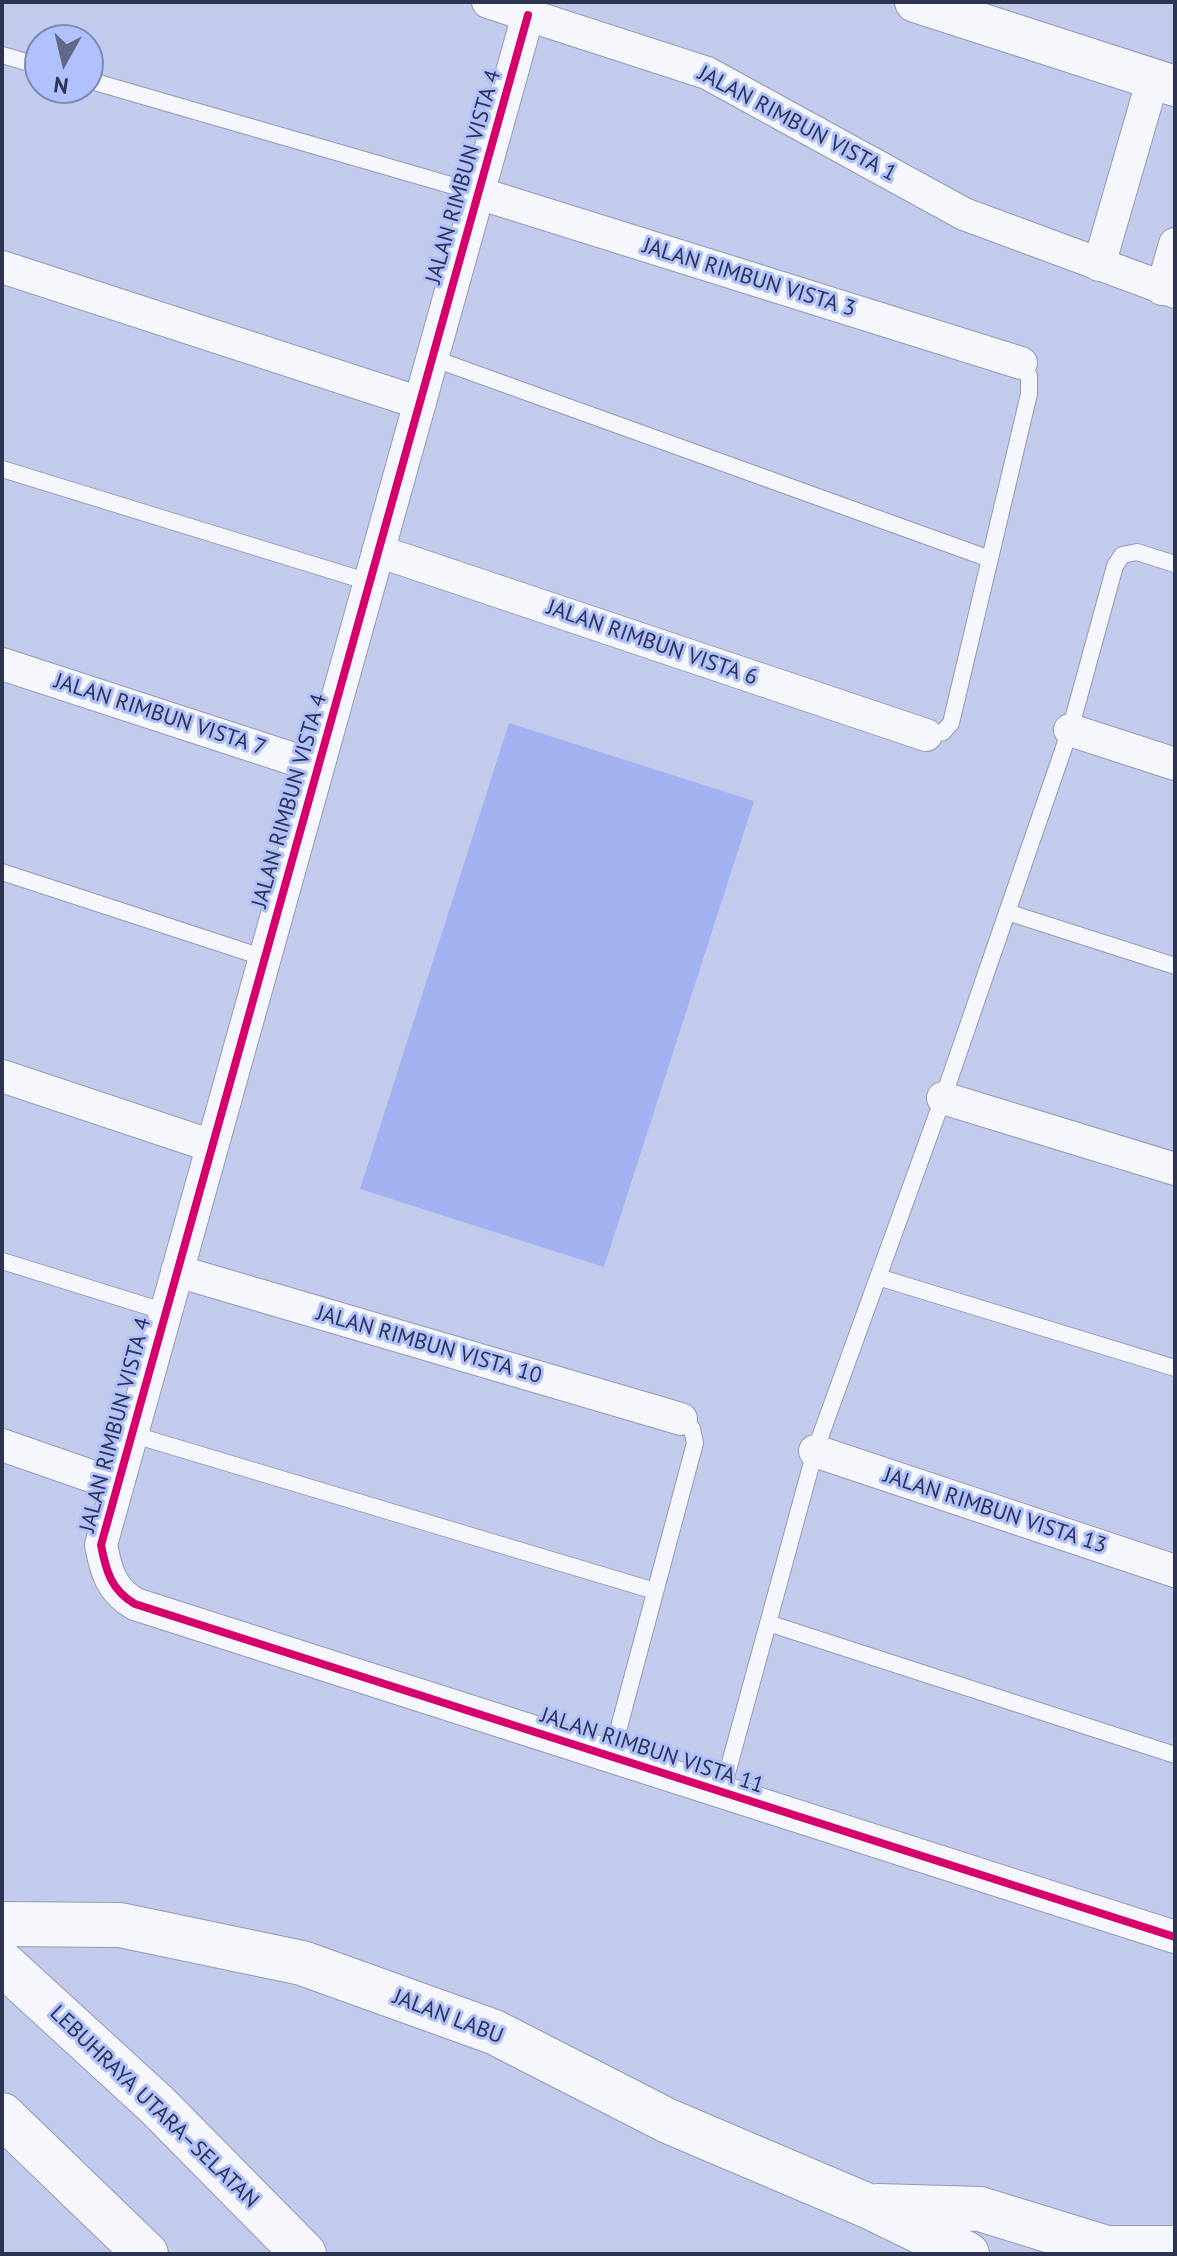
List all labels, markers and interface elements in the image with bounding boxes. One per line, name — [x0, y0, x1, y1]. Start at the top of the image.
north arrow — [24, 24, 104, 104]
street label: JALAN RIMBUN VISTA 1 — [693, 60, 901, 188]
street label: JALAN RIMBUN VISTA 4 — [421, 67, 507, 287]
text: N — [52, 71, 70, 101]
street label: JALAN RIMBUN VISTA 3 — [639, 233, 859, 323]
street label: JALAN RIMBUN VISTA 6 — [543, 595, 761, 691]
street label: JALAN RIMBUN VISTA 7 — [51, 668, 269, 762]
street label: JALAN RIMBUN VISTA 4 — [247, 691, 333, 911]
street label: JALAN RIMBUN VISTA 10 — [313, 1300, 545, 1390]
street label: JALAN RIMBUN VISTA 4 — [75, 1315, 157, 1535]
street label: JALAN RIMBUN VISTA 13 — [880, 1462, 1110, 1560]
street label: JALAN RIMBUN VISTA 11 — [537, 1702, 767, 1800]
street label: JALAN LABU — [389, 1984, 507, 2050]
street label: LEBUHRAYA UTARA–SELATAN — [44, 2000, 264, 2214]

